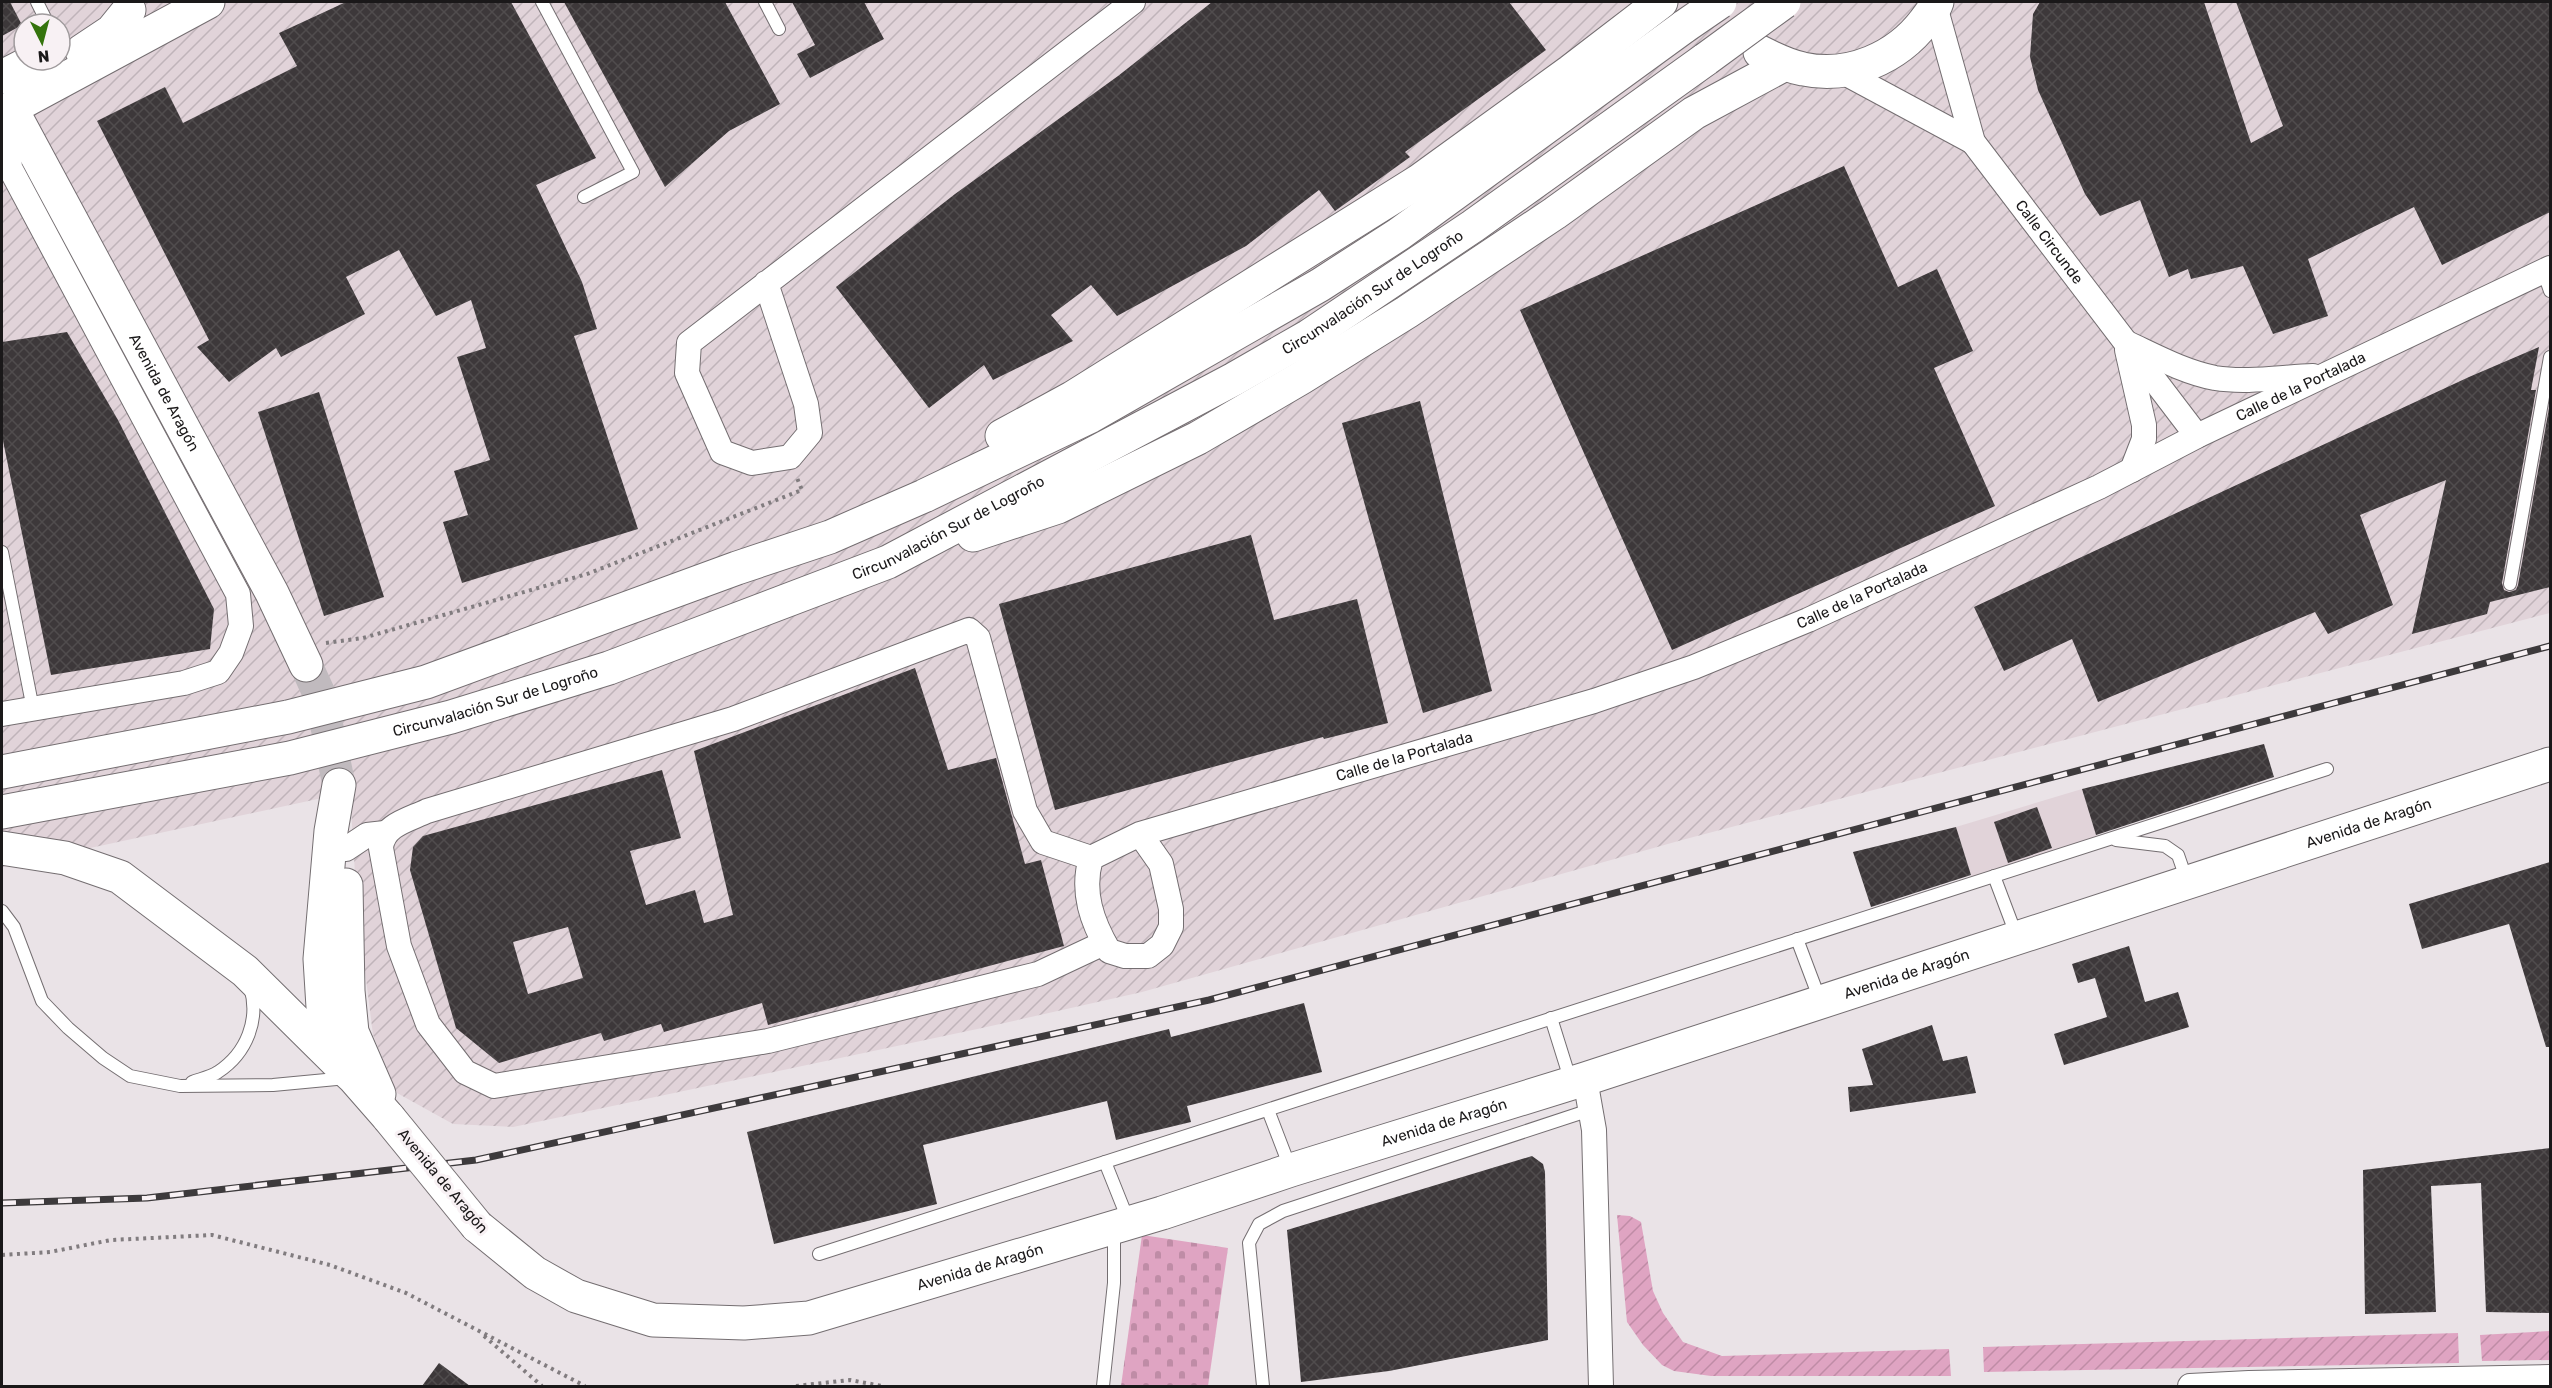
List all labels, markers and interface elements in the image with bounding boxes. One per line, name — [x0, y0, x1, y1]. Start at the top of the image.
north arrow — [12, 12, 72, 72]
text: N — [37, 46, 50, 66]
street label: Calle Circunde — [2012, 197, 2087, 288]
street label: Circunvalación Sur de Logroño — [1279, 226, 1467, 358]
street label: Avenida de Aragón — [125, 331, 203, 455]
street label: Calle de la Portalada — [2233, 348, 2369, 425]
street label: Circunvalación Sur de Logroño — [850, 472, 1047, 584]
street label: Calle de la Portalada — [1794, 558, 1930, 633]
street label: Circunvalación Sur de Logroño — [391, 663, 600, 740]
street label: Calle de la Portalada — [1334, 728, 1475, 785]
street label: Avenida de Aragón — [2304, 794, 2434, 852]
street label: Avenida de Aragón — [1842, 945, 1972, 1003]
street label: Avenida de Aragón — [1379, 1095, 1509, 1151]
street label: Avenida de Aragón — [394, 1125, 492, 1237]
street label: Avenida de Aragón — [915, 1240, 1045, 1294]

